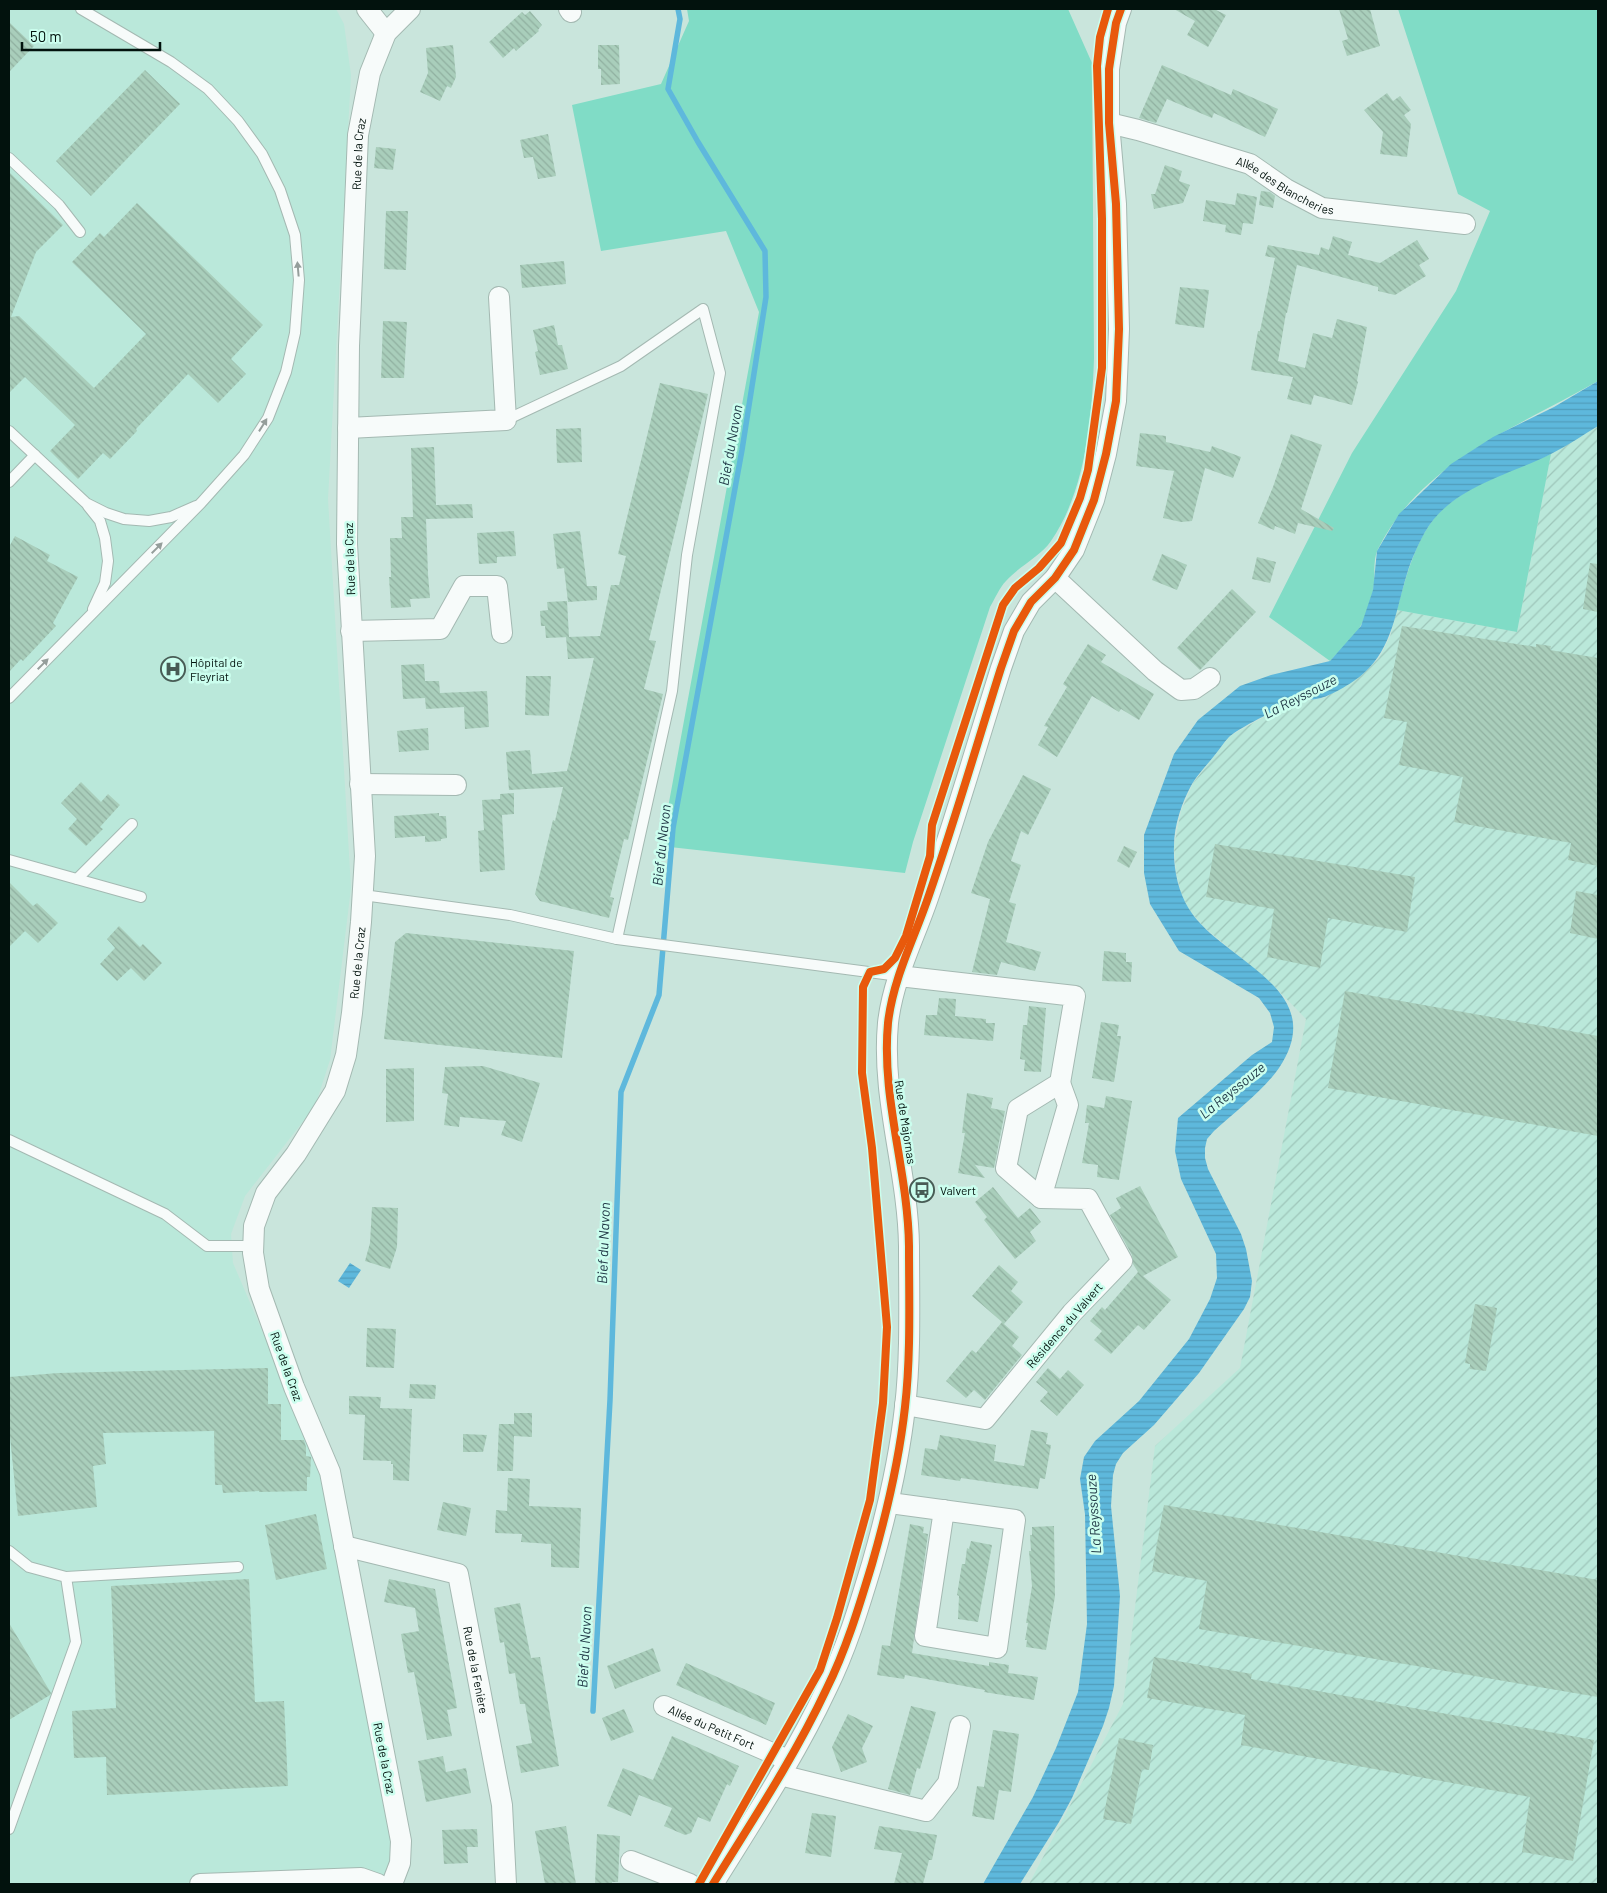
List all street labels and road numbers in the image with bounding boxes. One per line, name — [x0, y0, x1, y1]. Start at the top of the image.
street label: Rue de la Craz — [349, 117, 368, 190]
street label: Allée des Blancheries — [1234, 153, 1335, 216]
street label: Rue de la Craz — [341, 523, 357, 595]
street label: Rue de la Craz — [346, 926, 367, 1000]
street label: Rue de Majornas — [892, 1079, 920, 1165]
street label: Résidence du Valvert — [1023, 1280, 1105, 1370]
street label: Rue de la Craz — [268, 1330, 306, 1402]
street label: Rue de la Fenière — [461, 1625, 491, 1715]
street label: Allée du Petit Fort — [666, 1702, 757, 1752]
street label: Rue de la Craz — [371, 1721, 399, 1795]

